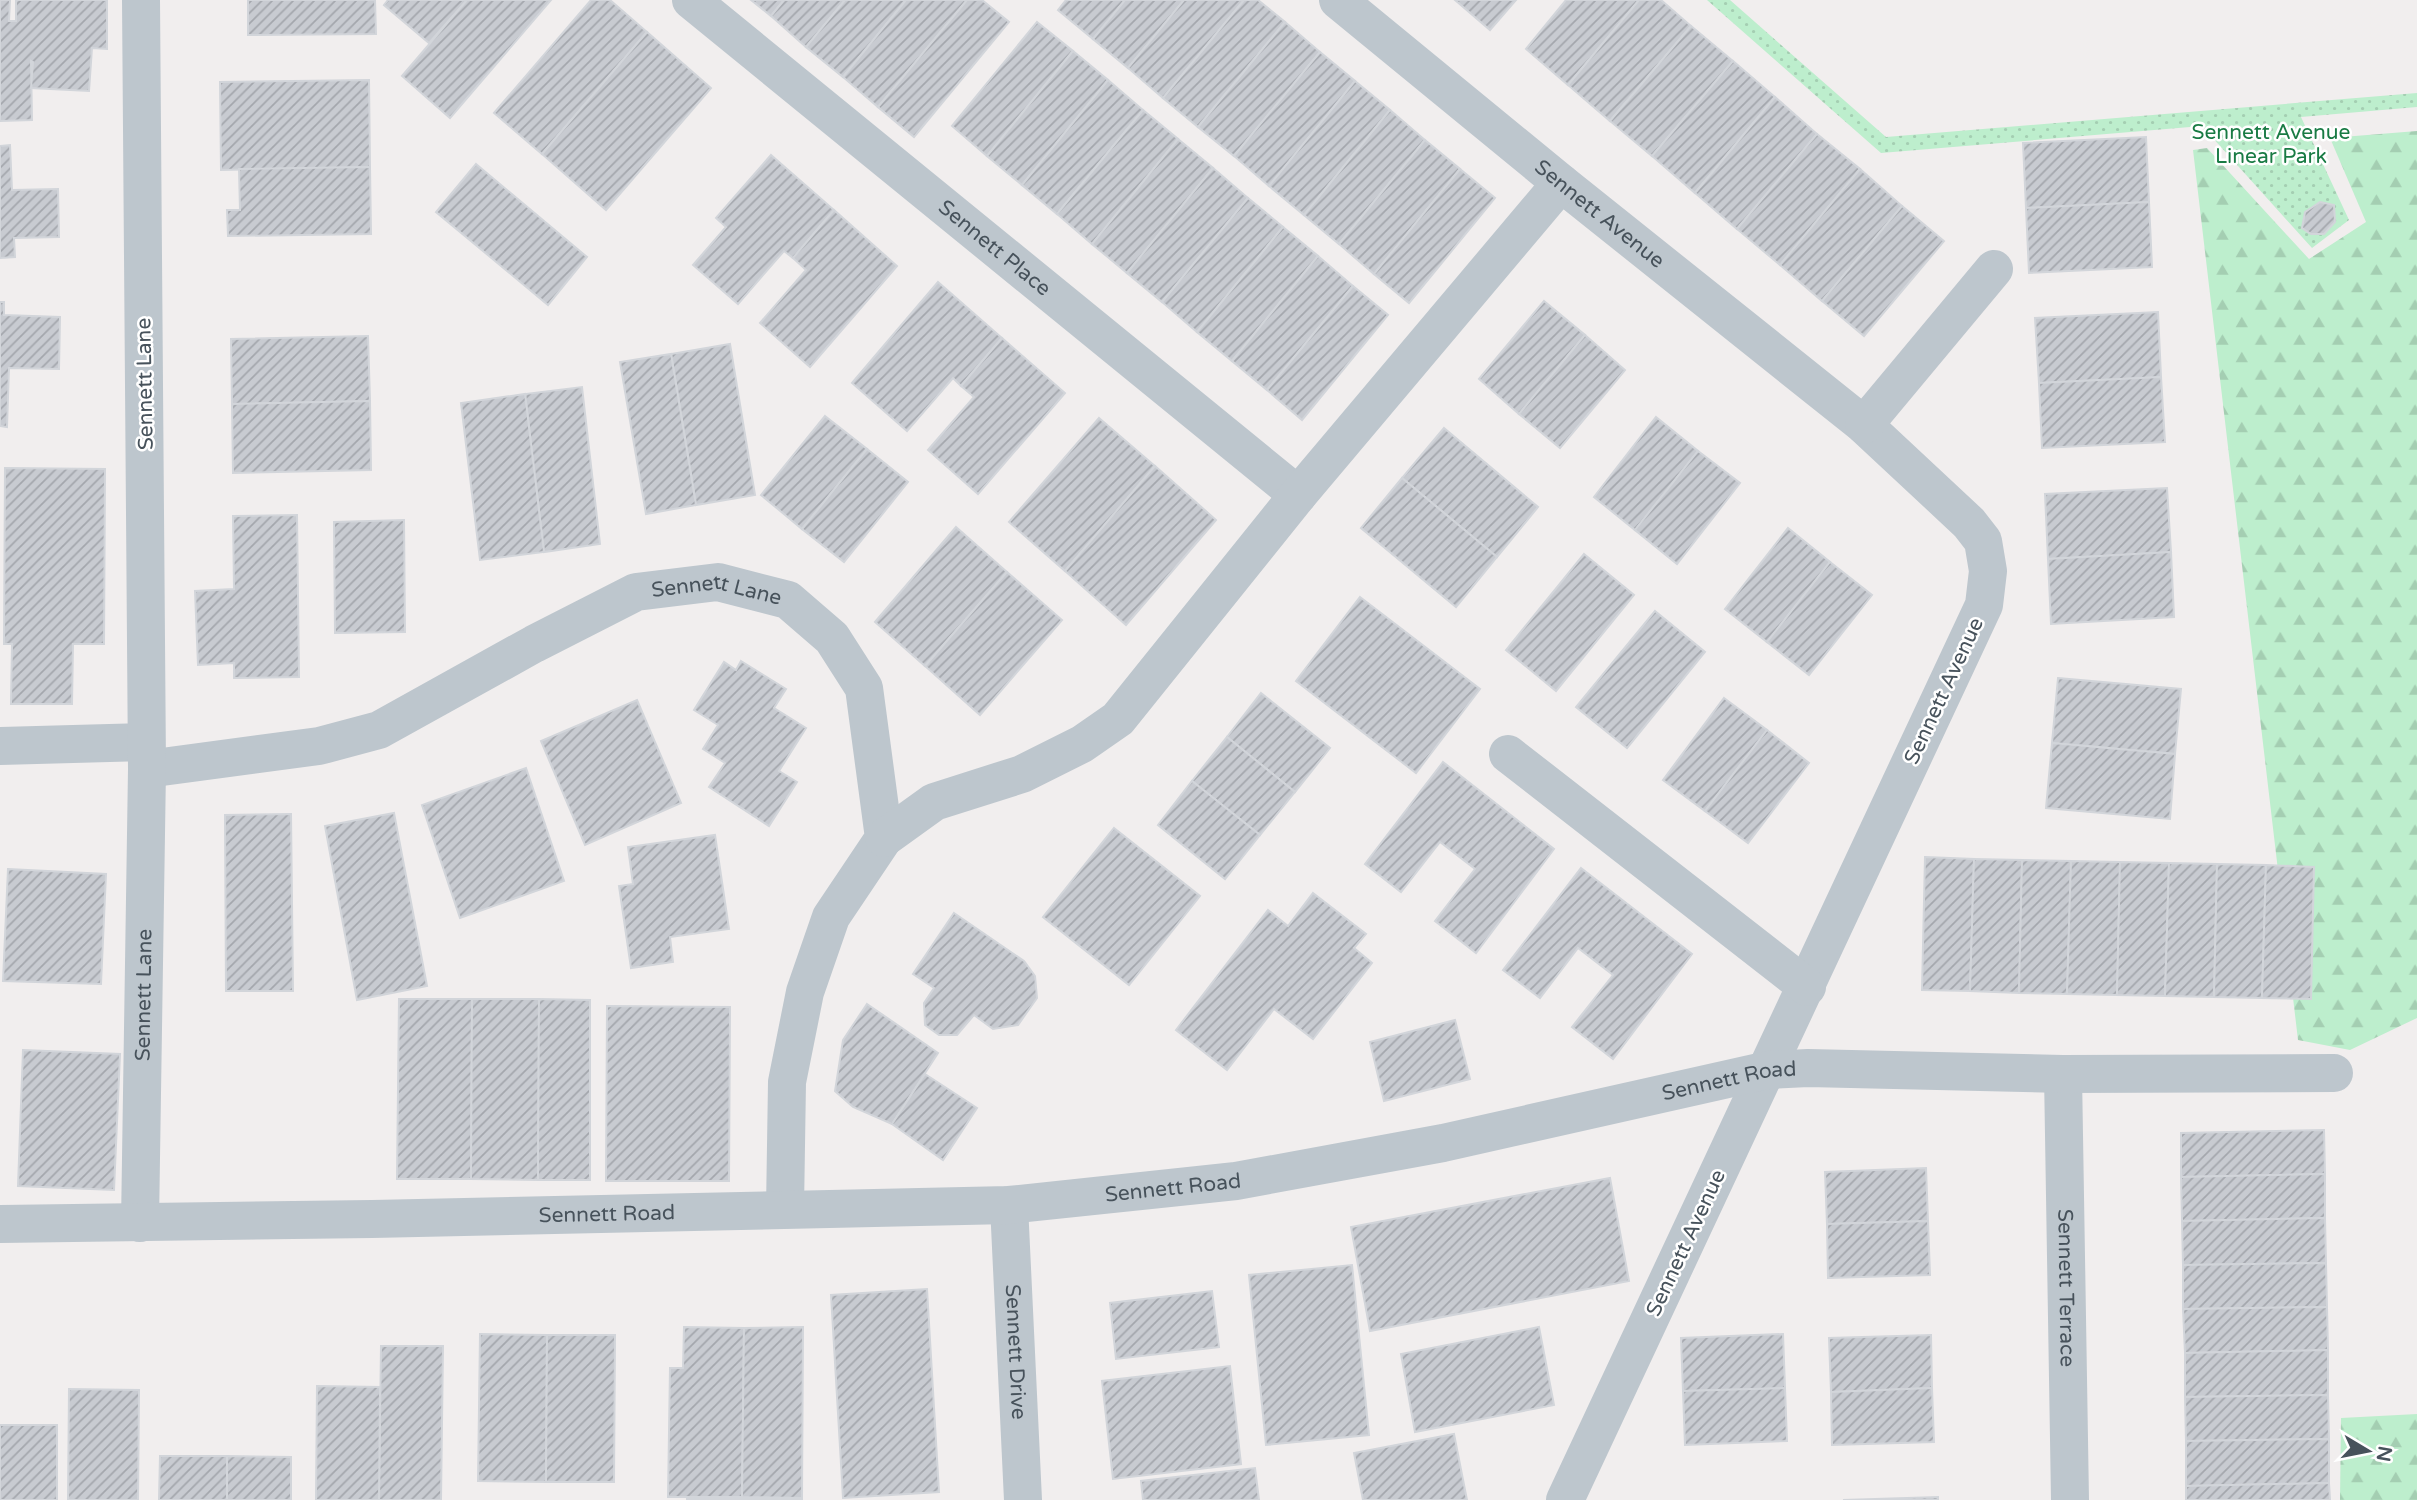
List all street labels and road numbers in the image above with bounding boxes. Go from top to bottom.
street label: Sennett Avenue [1530,154,1670,273]
street label: Sennett Place [933,194,1056,301]
street label: Sennett Lane [131,318,159,450]
street label: Sennett Lane [650,569,784,610]
street label: Sennett Avenue [1899,614,1989,768]
street label: Sennett Lane [130,929,157,1061]
street label: Sennett Road [1660,1056,1797,1106]
street label: Sennett Avenue [1641,1166,1731,1320]
street label: Sennett Road [1104,1168,1242,1207]
street label: Sennett Road [538,1200,675,1228]
street label: Sennett Terrace [2053,1209,2080,1367]
street label: Sennett Drive [1000,1284,1032,1420]

